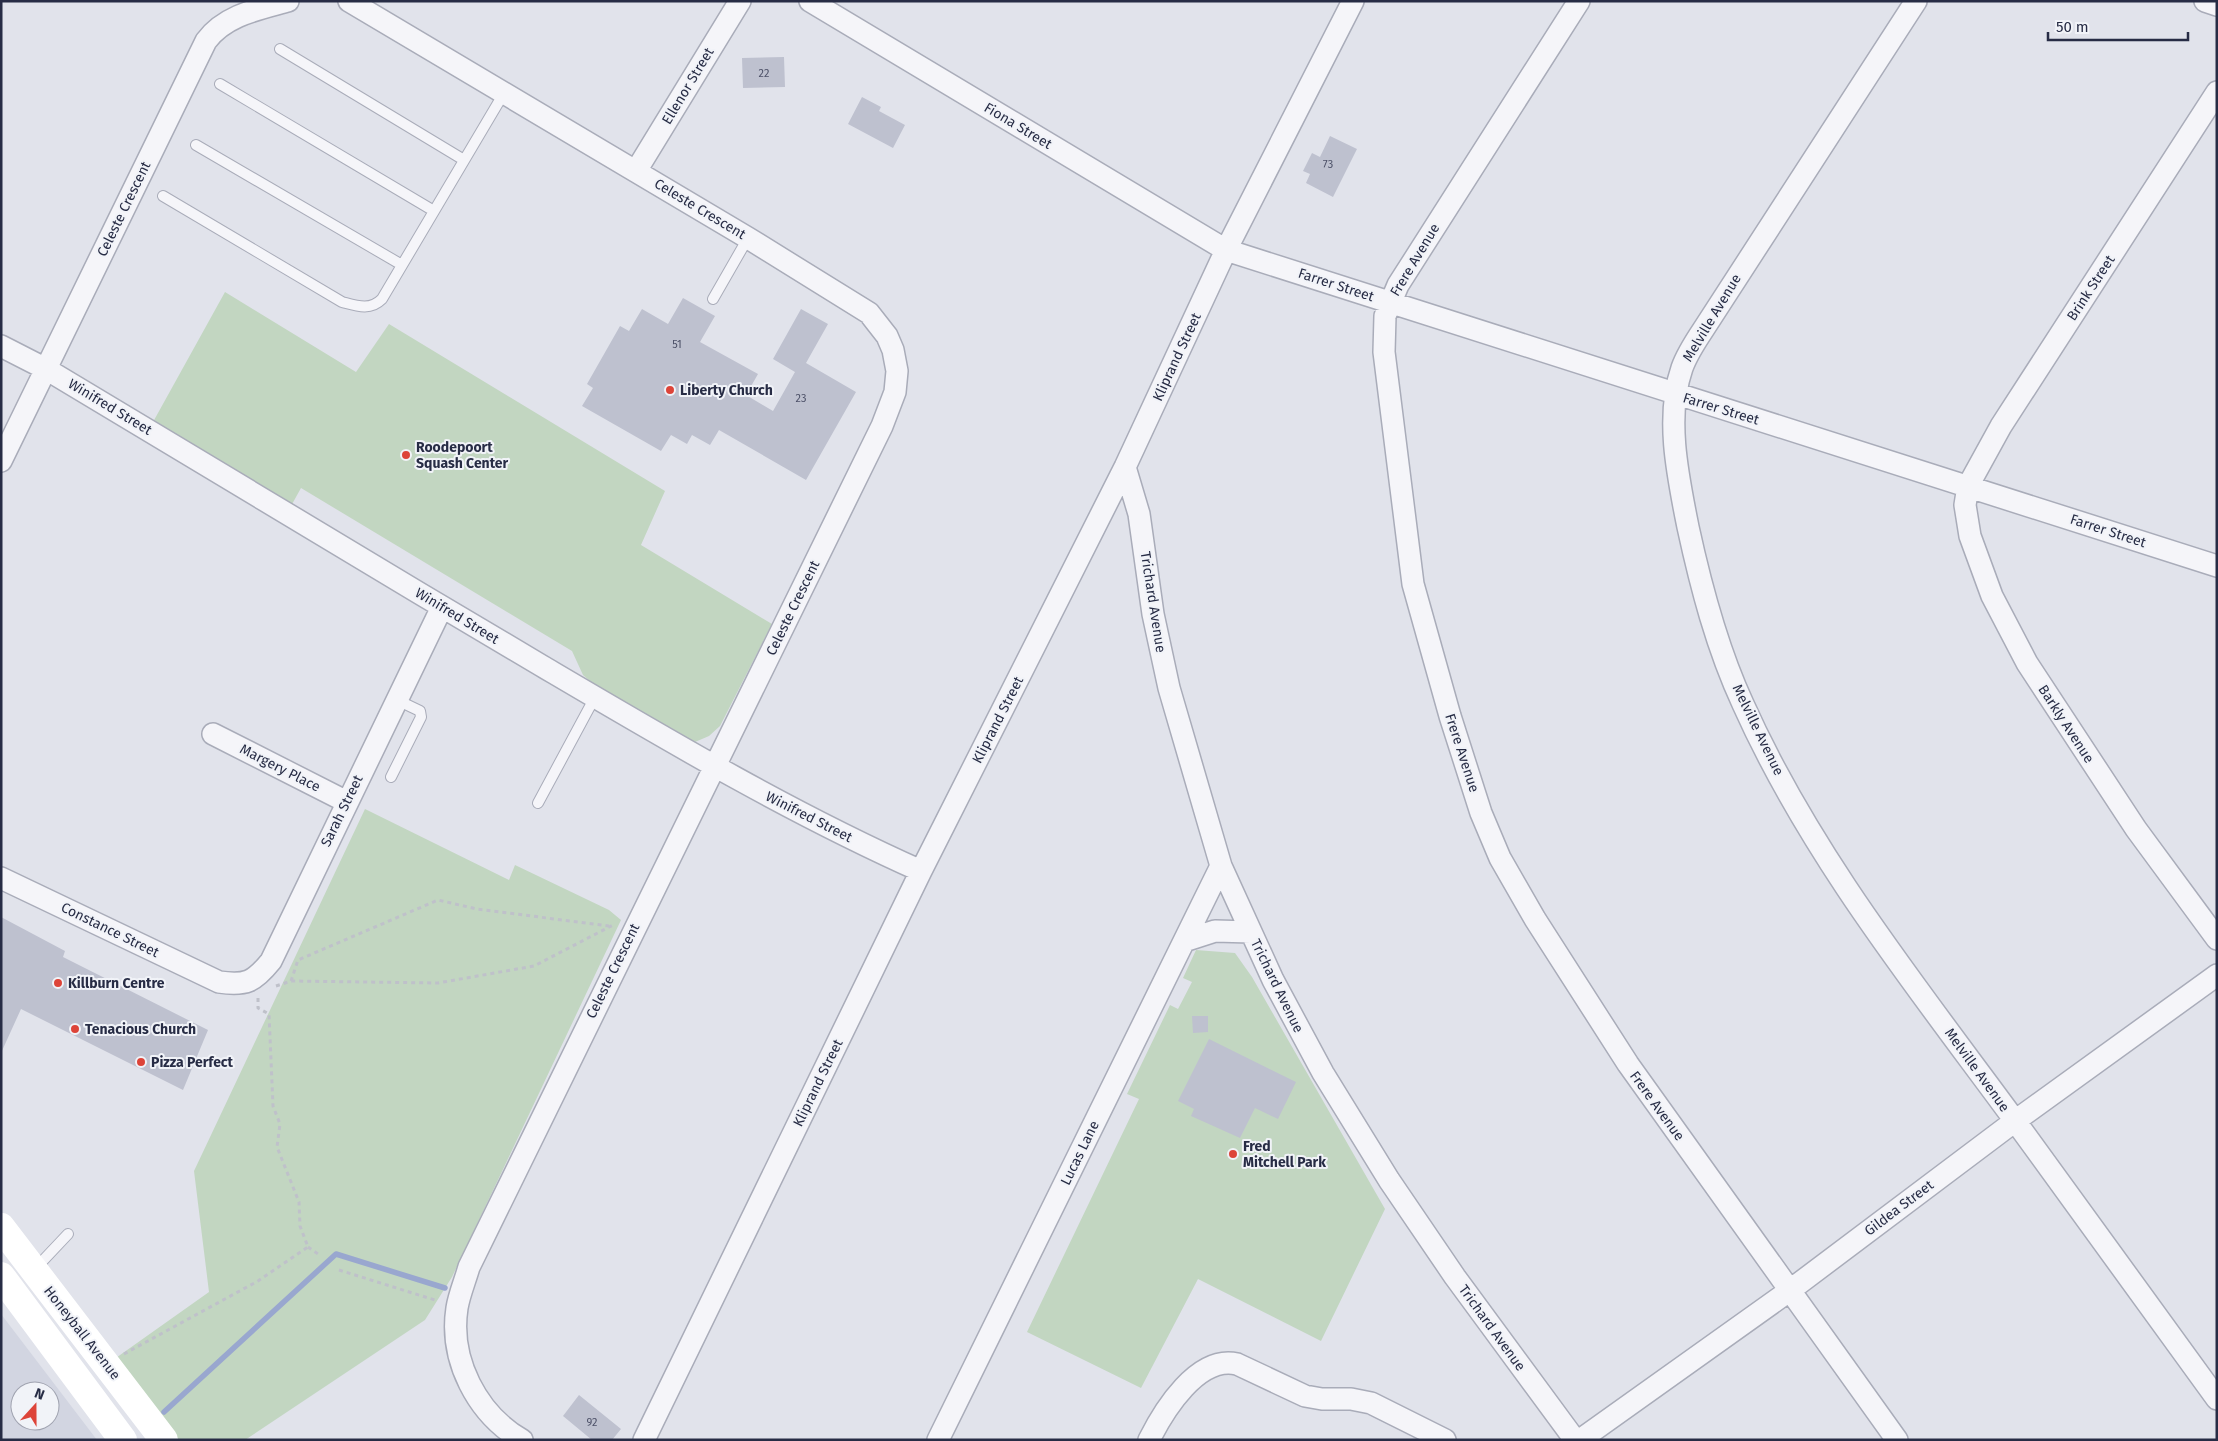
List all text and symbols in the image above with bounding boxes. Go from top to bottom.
scale bar [2048,10,2188,42]
text: 50 m [2056,18,2089,36]
street label: Ellenor Street [658,44,718,128]
house number: 22 [759,67,769,80]
street label: Fiona Street [981,99,1056,153]
street label: Celeste Crescent [94,158,155,259]
house number: 73 [1323,158,1333,171]
street label: Celeste Crescent [651,175,750,243]
street label: Frere Avenue [1387,221,1443,299]
street label: Brink Street [2063,251,2119,324]
street label: Farrer Street [1296,265,1377,306]
street label: Melville Avenue [1679,271,1745,365]
street label: Kliprand Street [1149,309,1205,404]
house number: 51 [672,338,682,351]
street label: Winifred Street [65,375,156,439]
place label: Liberty Church [680,382,773,399]
marker: Liberty Church [664,384,676,396]
street label: Farrer Street [1681,389,1762,429]
house number: 23 [796,392,806,405]
place label: Roodepoort Squash Center [416,439,509,472]
marker: Roodepoort Squash Center [400,449,412,461]
street label: Farrer Street [2068,511,2149,552]
street label: Trichard Avenue [1137,550,1169,654]
street label: Celeste Crescent [763,557,824,658]
street label: Winifred Street [412,584,503,648]
street label: Kliprand Street [969,673,1028,766]
street label: Melville Avenue [1729,682,1787,778]
street label: Barkly Avenue [2034,682,2098,766]
street label: Frere Avenue [1441,711,1483,795]
street label: Margery Place [237,740,323,796]
street label: Sarah Street [317,772,367,850]
street label: Winifred Street [763,788,856,847]
street label: Constance Street [58,899,163,962]
street label: Celeste Crescent [583,920,644,1021]
street label: Trichard Avenue [1247,936,1307,1036]
place label: Killburn Centre [68,975,165,992]
marker: Killburn Centre [52,977,64,989]
place label: Tenacious Church [85,1021,196,1038]
marker: Tenacious Church [69,1023,81,1035]
street label: Melville Avenue [1941,1025,2013,1115]
street label: Kliprand Street [789,1036,847,1130]
place label: Pizza Perfect [151,1054,234,1071]
marker: Pizza Perfect [135,1056,147,1068]
street label: Frere Avenue [1626,1068,1688,1144]
street label: Lucas Lane [1057,1118,1103,1188]
place label: Fred Mitchell Park [1243,1138,1326,1171]
marker: Fred Mitchell Park [1227,1148,1239,1160]
street label: Gildea Street [1861,1176,1938,1239]
street label: Trichard Avenue [1455,1282,1529,1374]
street label: Honeyball Avenue [40,1283,124,1383]
north arrow [10,1381,60,1431]
text: N [32,1385,47,1404]
house number: 92 [587,1416,597,1429]

